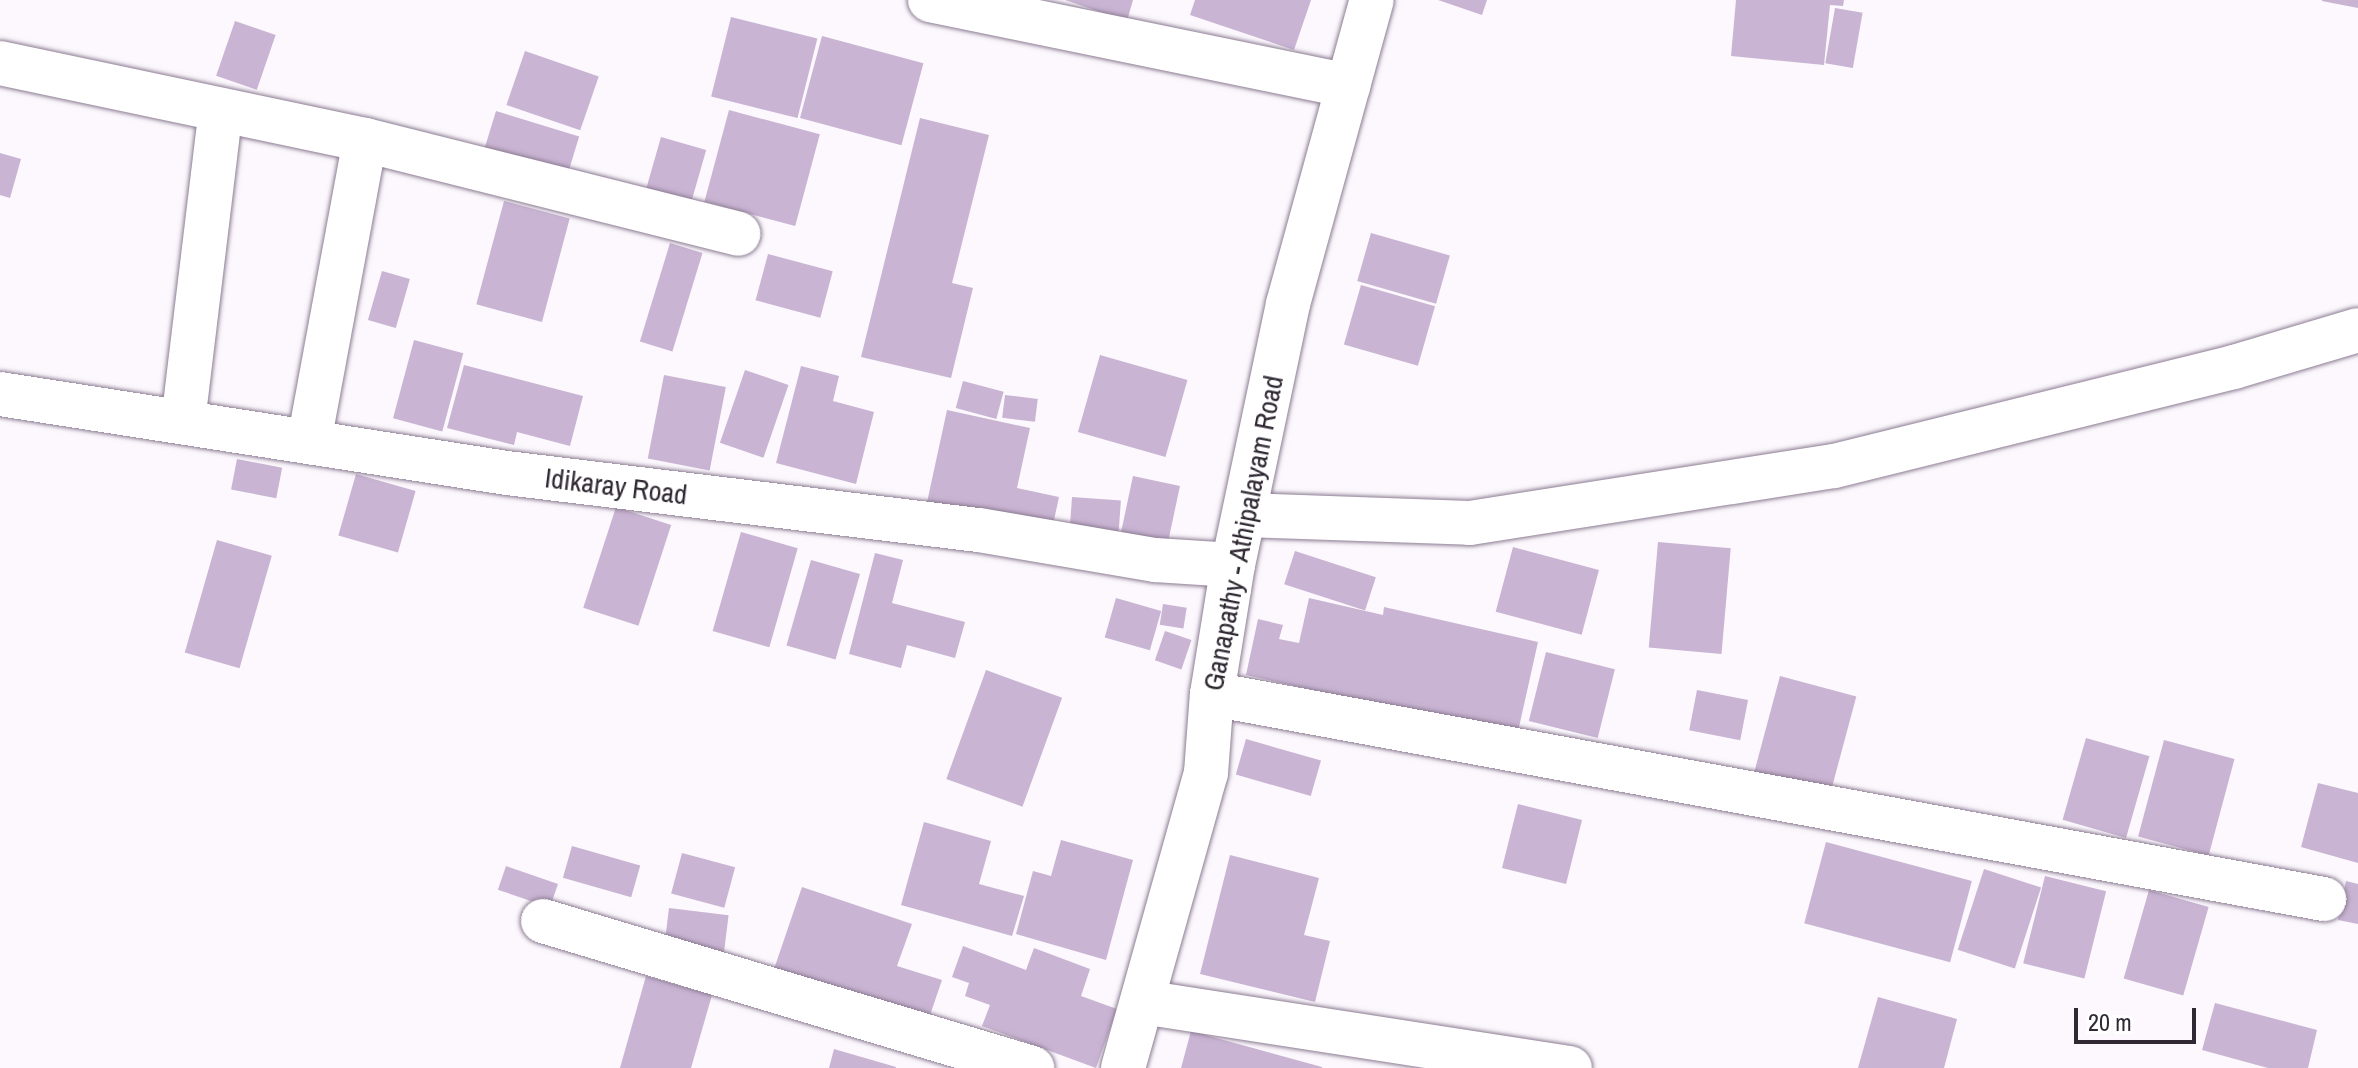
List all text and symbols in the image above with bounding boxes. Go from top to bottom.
street label: Ganapathy - Athipalayam Road [1196,372,1290,694]
street label: Idikaray Road [543,461,689,511]
scale bar [2078,992,2200,1042]
text: 20 m [2088,1006,2132,1038]

